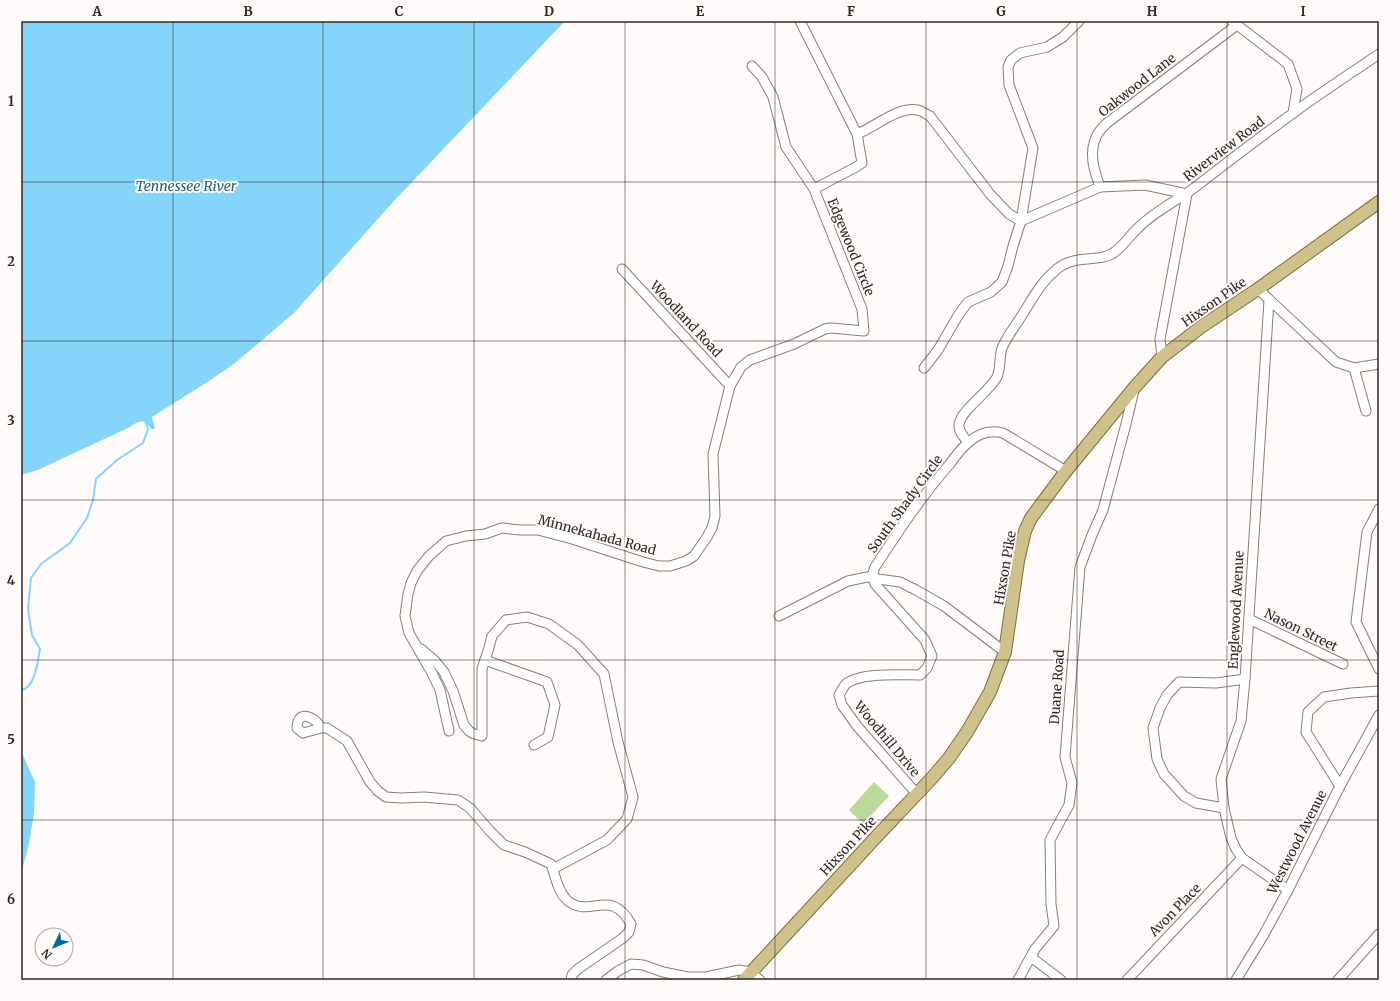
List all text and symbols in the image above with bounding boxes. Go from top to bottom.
text: A [91,3,102,20]
text: B [243,3,253,20]
text: C [395,3,404,20]
text: D [544,3,554,20]
text: E [696,3,705,20]
text: F [847,3,855,20]
text: G [996,3,1006,20]
text: H [1147,3,1158,20]
text: I [1300,3,1306,20]
street label: Oakwood Lane [1095,49,1179,120]
text: 1 [8,93,14,110]
street label: Riverview Road [1180,113,1268,185]
water label: Tennessee River [136,177,237,195]
street label: Edgewood Circle [824,196,878,299]
text: 2 [7,253,15,270]
street label: Hixson Pike [1178,273,1250,331]
street label: Woodland Road [646,277,726,361]
text: 3 [7,412,15,429]
street label: South Shady Circle [864,451,946,556]
street label: Minnekahada Road [536,511,658,559]
street label: Hixson Pike [990,529,1020,607]
street label: Englewood Avenue [1224,550,1248,670]
text: 4 [7,572,16,589]
street label: Nason Street [1261,605,1341,655]
street label: Duane Road [1046,649,1068,725]
street label: Woodhill Drive [850,697,924,781]
text: 5 [7,731,15,748]
street label: Westwood Avenue [1263,787,1331,898]
street label: Hixson Pike [816,813,880,879]
street label: Avon Place [1145,880,1205,941]
text: 6 [7,891,15,908]
north arrow [34,927,74,967]
text: N [39,946,55,962]

